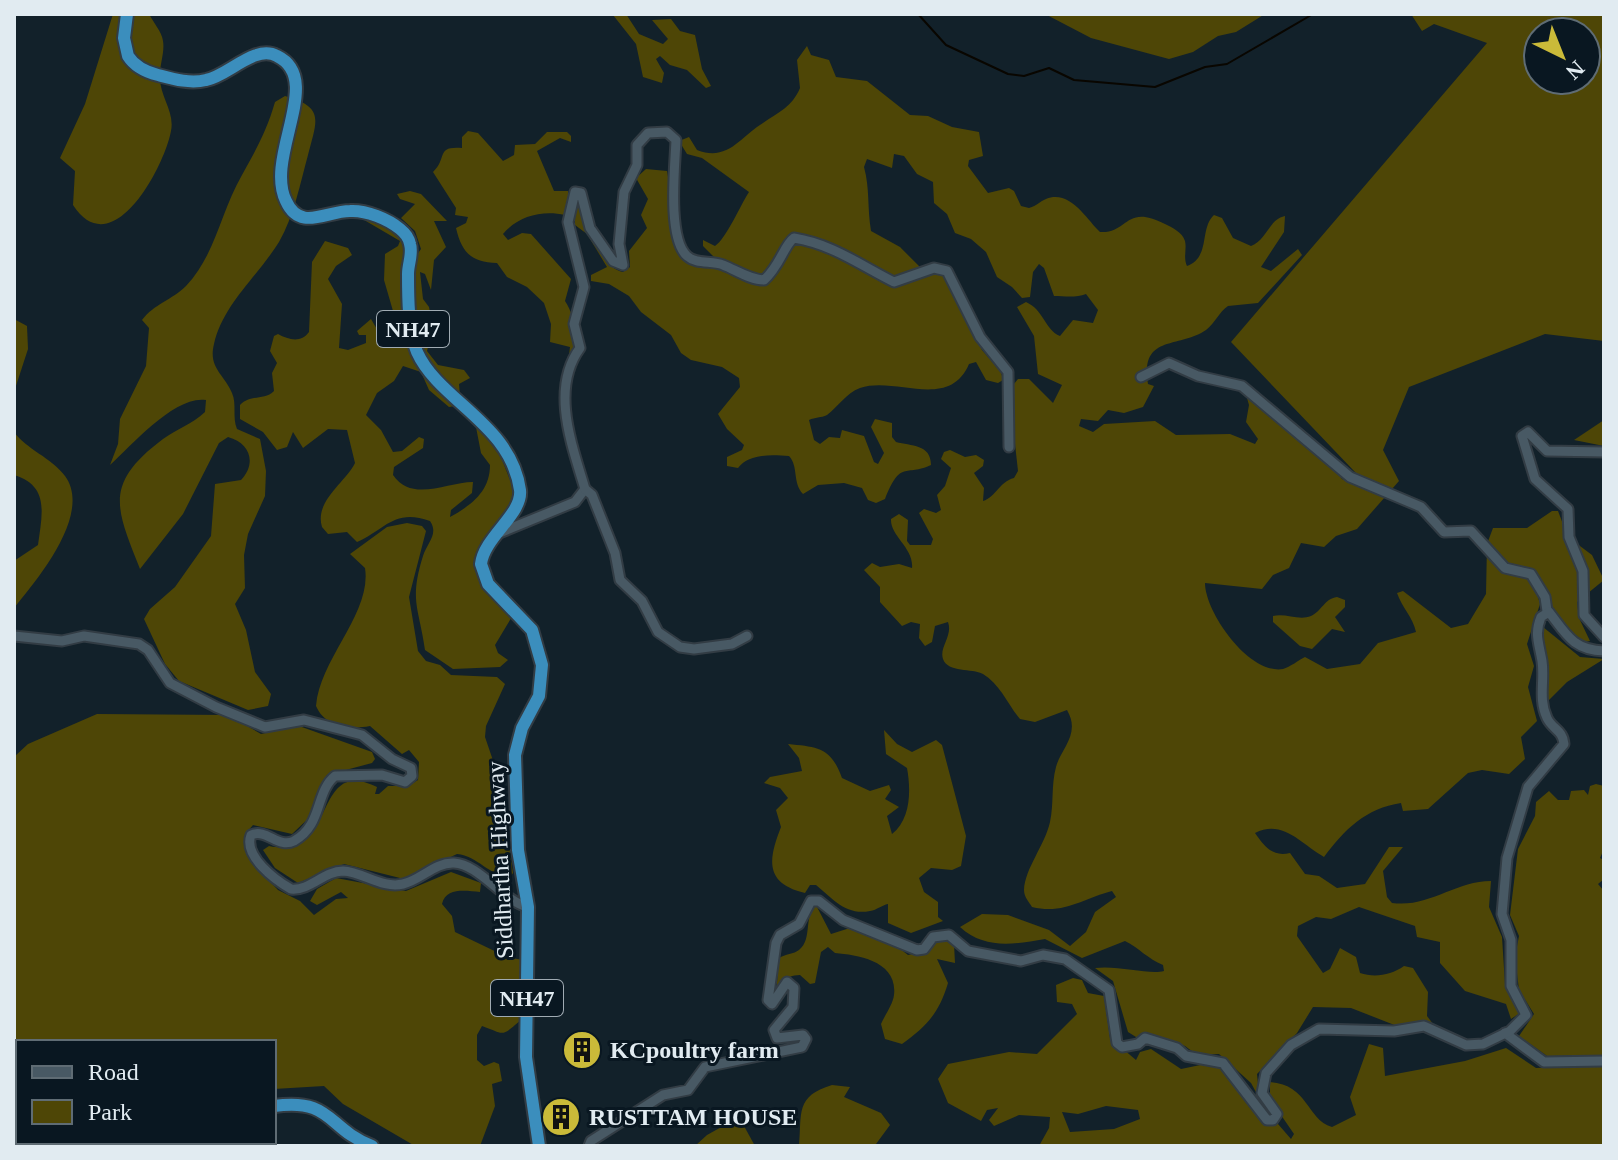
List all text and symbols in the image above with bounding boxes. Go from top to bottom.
north arrow [1522,16,1602,96]
text: N [1561,56,1590,85]
road number: NH47 [377,311,449,347]
street label: Siddhartha Highway [482,760,518,960]
road number: NH47 [491,980,563,1016]
building icon: KCpoultry farm [561,1029,603,1071]
place label: KCpoultry farm [610,1037,779,1063]
legend [16,1040,276,1144]
text: Road [88,1059,139,1085]
building icon: RUSTTAM HOUSE [540,1096,582,1138]
text: Park [88,1099,132,1125]
place label: RUSTTAM HOUSE [589,1104,797,1130]

